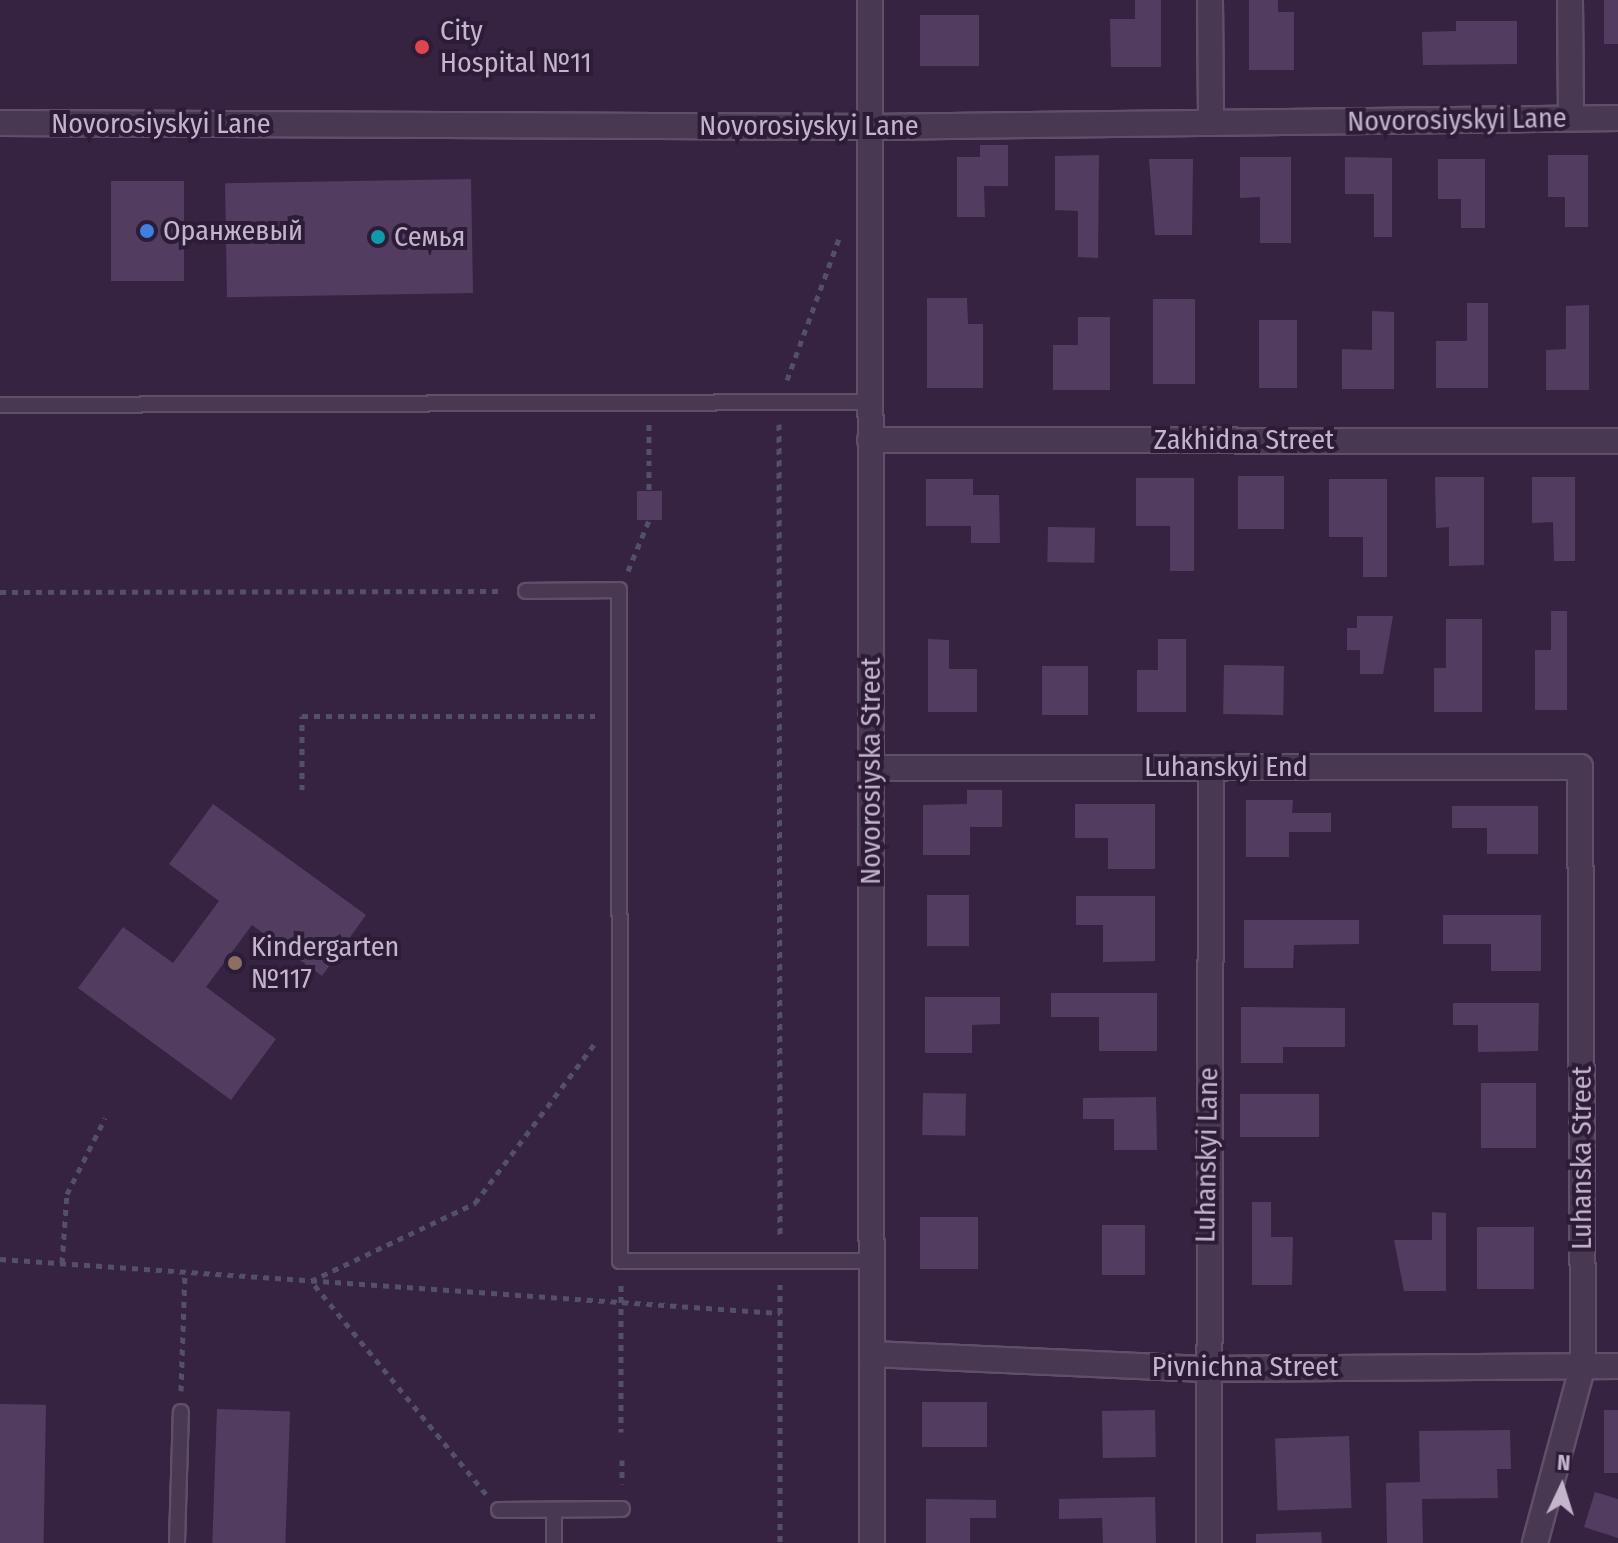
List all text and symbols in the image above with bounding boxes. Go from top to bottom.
place label: City Hospital №11 [440,14,592,80]
marker: City Hospital №11 [411,36,433,58]
street label: Novorosiyskyi Lane [1347,101,1567,139]
street label: Novorosiyskyi Lane [51,107,271,141]
street label: Novorosiyskyi Lane [699,109,919,143]
place label: Оранжевый [163,214,303,248]
place label: Семья [394,220,465,254]
marker: Оранжевый [138,222,156,240]
marker: Семья [369,228,387,246]
street label: Zakhidna Street [1154,423,1334,457]
street label: Novorosiyska Street [854,657,888,885]
street label: Luhanskyi End [1144,750,1308,784]
place label: Kindergarten №117 [251,930,399,996]
marker: Kindergarten №117 [226,954,244,972]
street label: Luhanska Street [1565,1066,1599,1250]
street label: Luhanskyi Lane [1189,1067,1225,1243]
street label: Pivnichna Street [1152,1350,1338,1384]
north arrow [1522,1447,1602,1527]
text: N [1556,1449,1571,1476]

